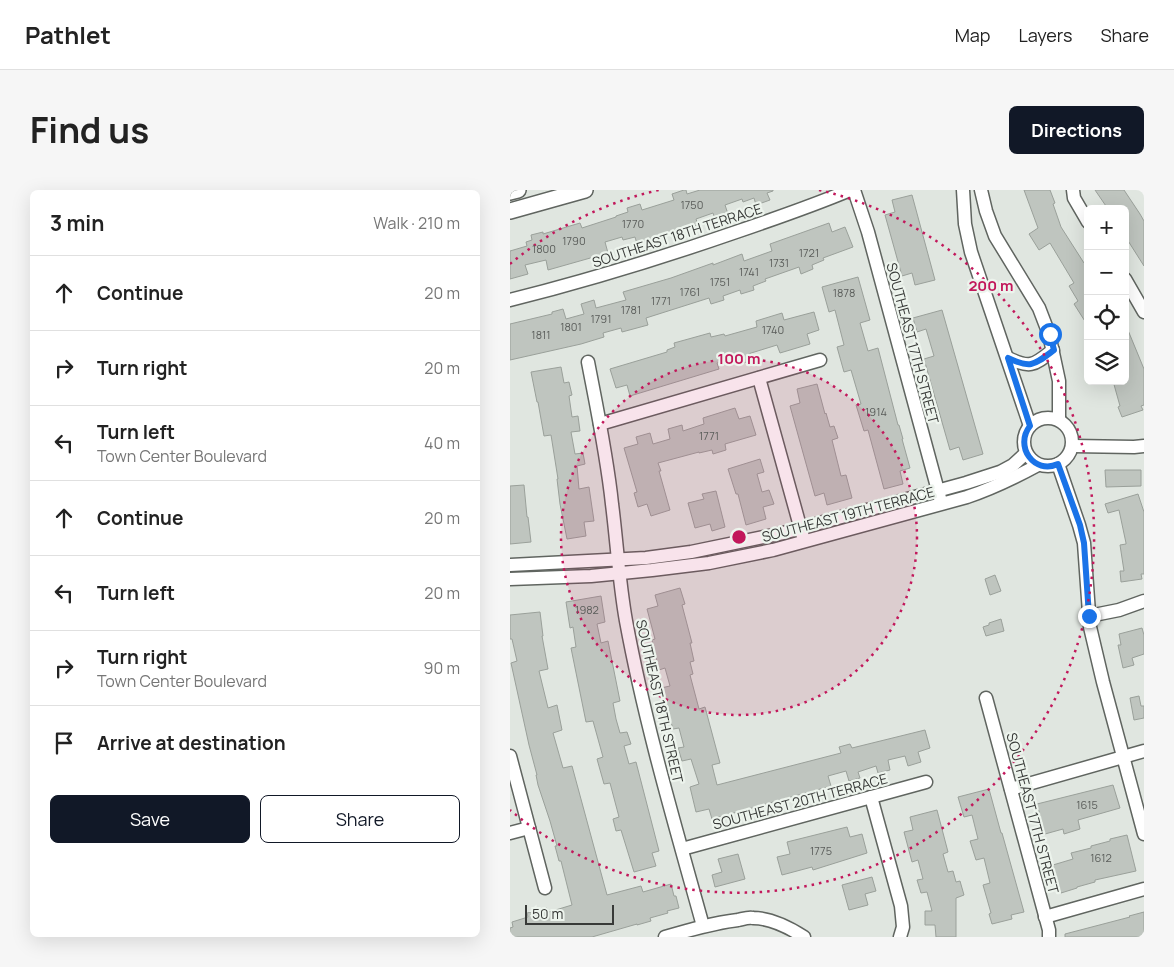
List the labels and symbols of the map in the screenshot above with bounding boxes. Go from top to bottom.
house number: 1750 [681,197,703,212]
street label: SOUTHEAST 18TH TERRACE [590,199,764,271]
house number: 1770 [622,216,644,231]
house number: 1790 [562,233,586,248]
house number: 1800 [532,241,556,256]
house number: 1721 [799,245,819,260]
house number: 1731 [769,255,789,270]
street label: SOUTHEAST 17TH STREET [882,260,944,426]
house number: 1741 [739,264,759,279]
house number: 1751 [710,274,730,289]
text: 200 m [968,275,1014,296]
house number: 1761 [680,284,700,299]
house number: 1878 [833,285,855,300]
house number: 1771 [651,293,671,308]
house number: 1781 [621,302,641,317]
house number: 1791 [591,311,611,326]
house number: 1801 [560,319,582,334]
house number: 1740 [762,322,784,337]
route start [1039,323,1062,346]
house number: 1811 [531,327,551,342]
text: 100 m [718,348,760,369]
house number: 1914 [865,404,887,419]
house number: 1771 [699,428,719,443]
street label: SOUTHEAST 19TH TERRACE [760,482,936,546]
centre of rings [730,528,748,546]
house number: 1982 [575,602,599,617]
route end [1078,605,1101,628]
street label: SOUTHEAST 18TH STREET [632,618,688,785]
street label: SOUTHEAST 17TH STREET [1002,730,1064,896]
street label: SOUTHEAST 20TH TERRACE [710,768,890,834]
house number: 1615 [1076,797,1098,812]
house number: 1775 [810,843,832,858]
house number: 1612 [1090,850,1112,865]
scale bar [525,902,614,925]

